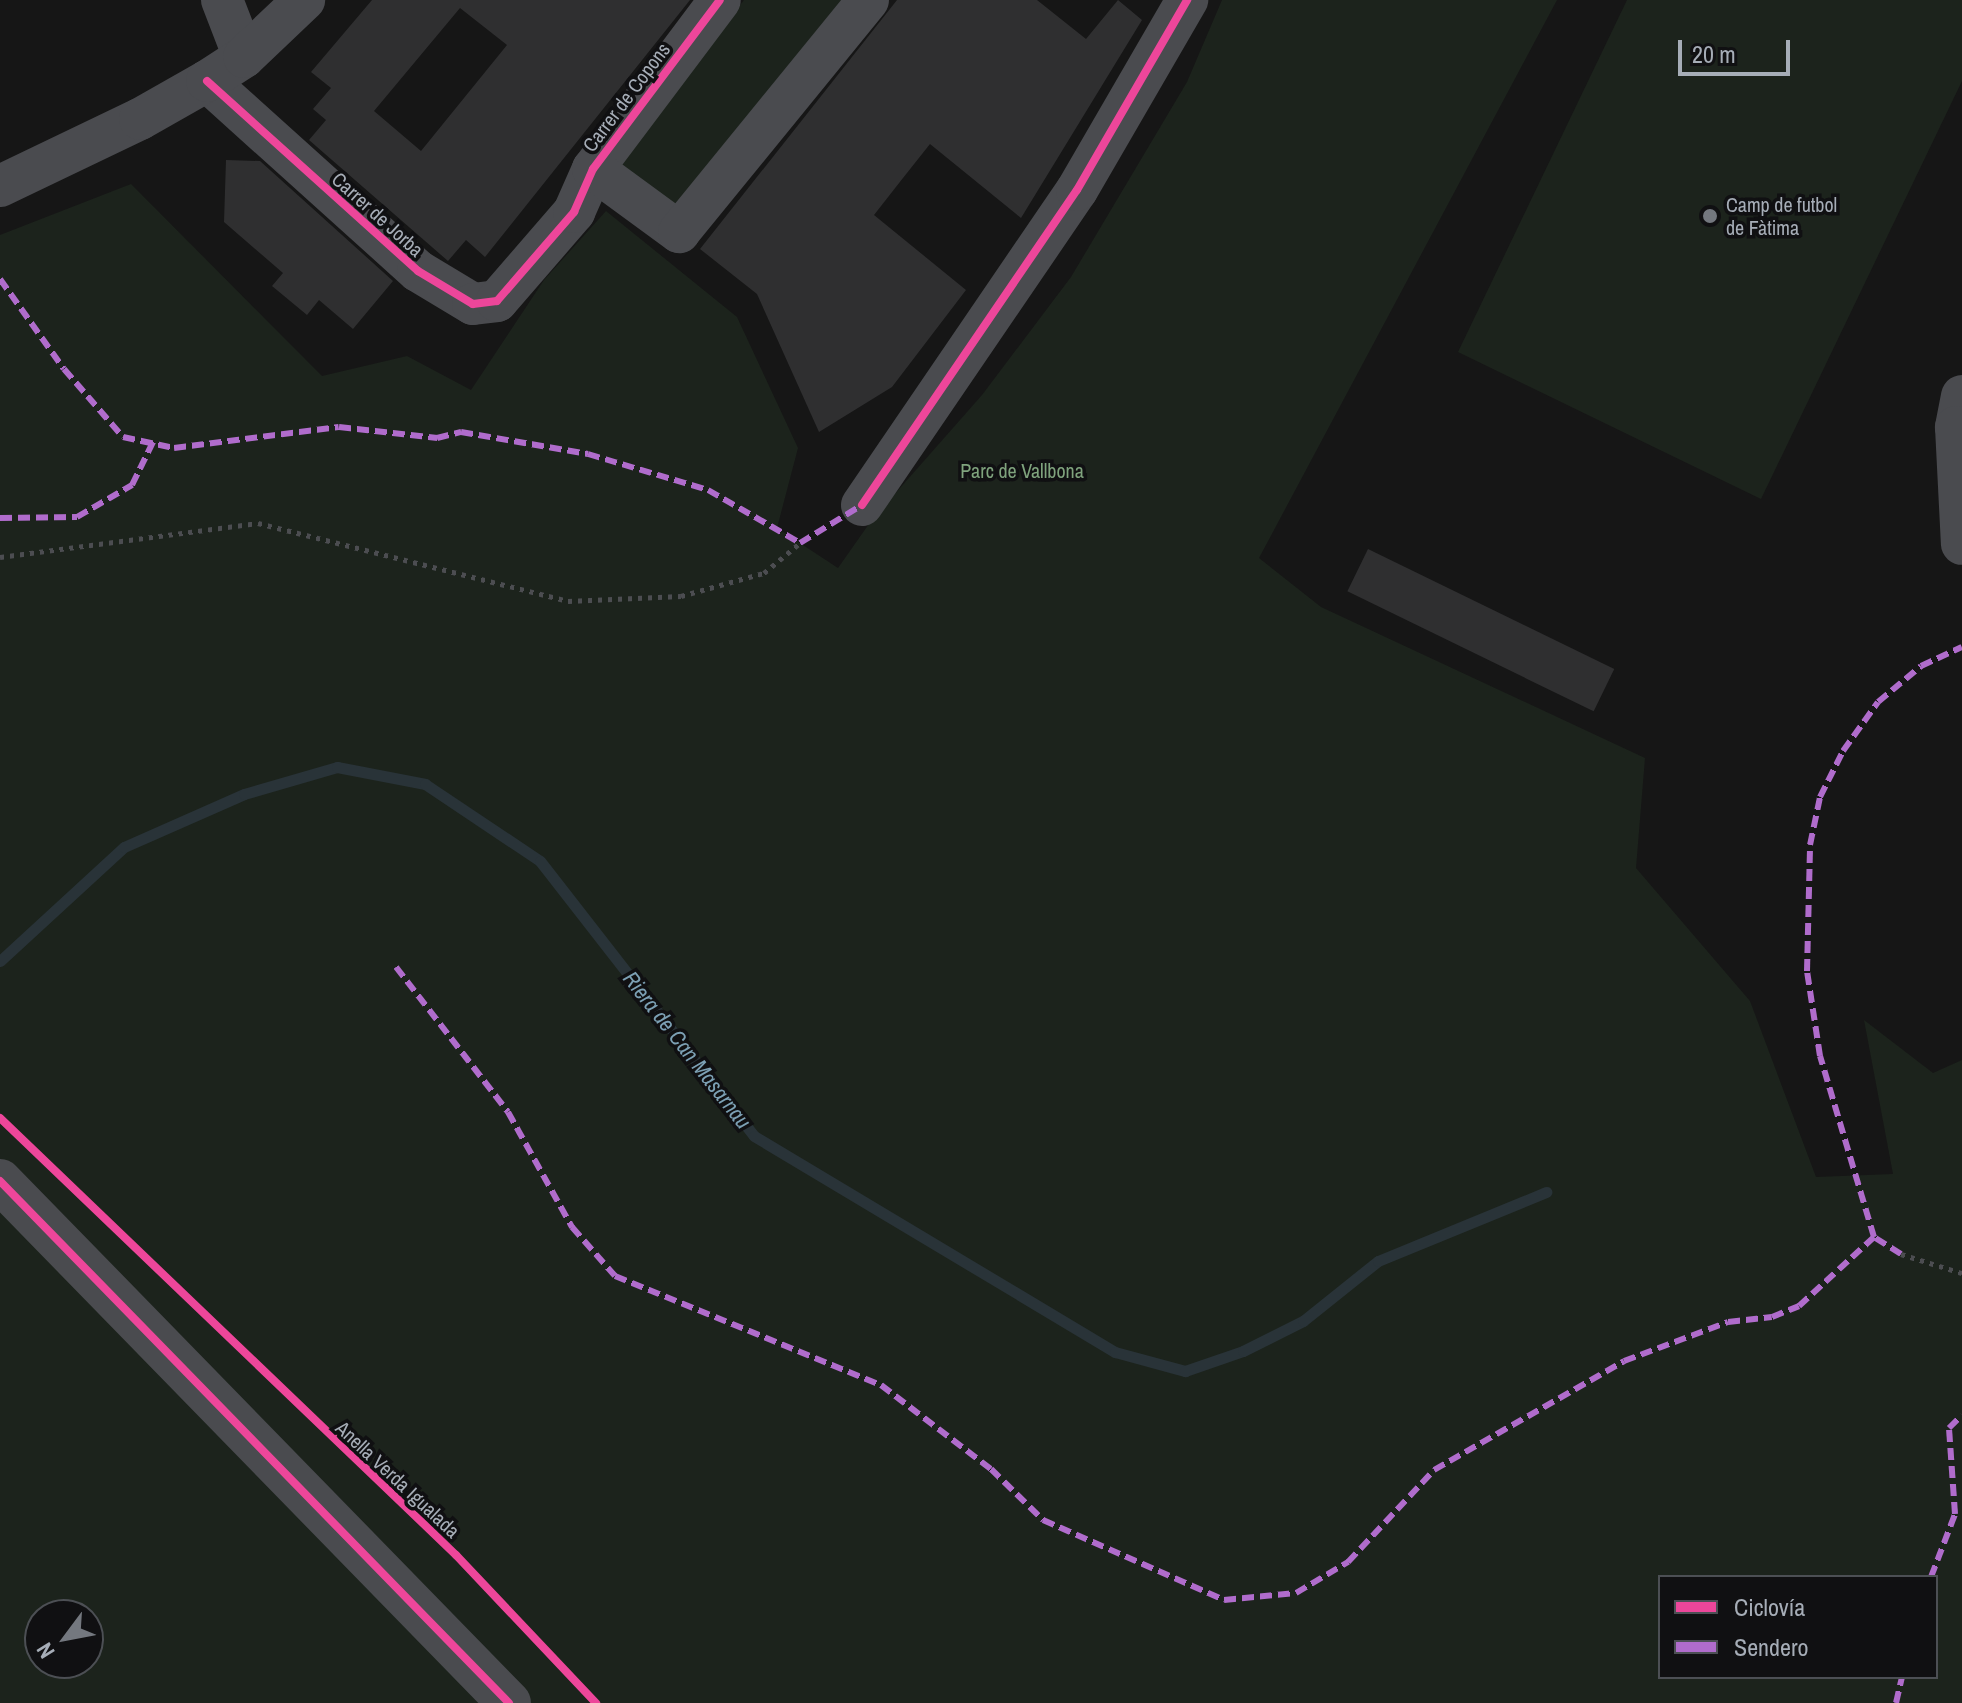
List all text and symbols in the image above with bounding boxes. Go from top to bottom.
scale bar [1682,24,1794,74]
street label: Carrer de Copons [577,38,675,156]
text: 20 m [1692,38,1736,70]
street label: Carrer de Jorba [327,167,429,261]
place label: Camp de futbol de Fàtima [1726,192,1837,239]
marker: Camp de futbol de Fàtima [1701,207,1719,225]
park label: Parc de Vallbona [960,458,1084,482]
water label: Riera de Can Masarnau [617,966,757,1134]
street label: Anella Verda Igualada [331,1416,465,1542]
legend [1658,1575,1938,1679]
text: Ciclovía [1734,1591,1805,1623]
north arrow [24,1599,104,1679]
text: Sendero [1734,1631,1808,1663]
text: N [29,1637,62,1664]

